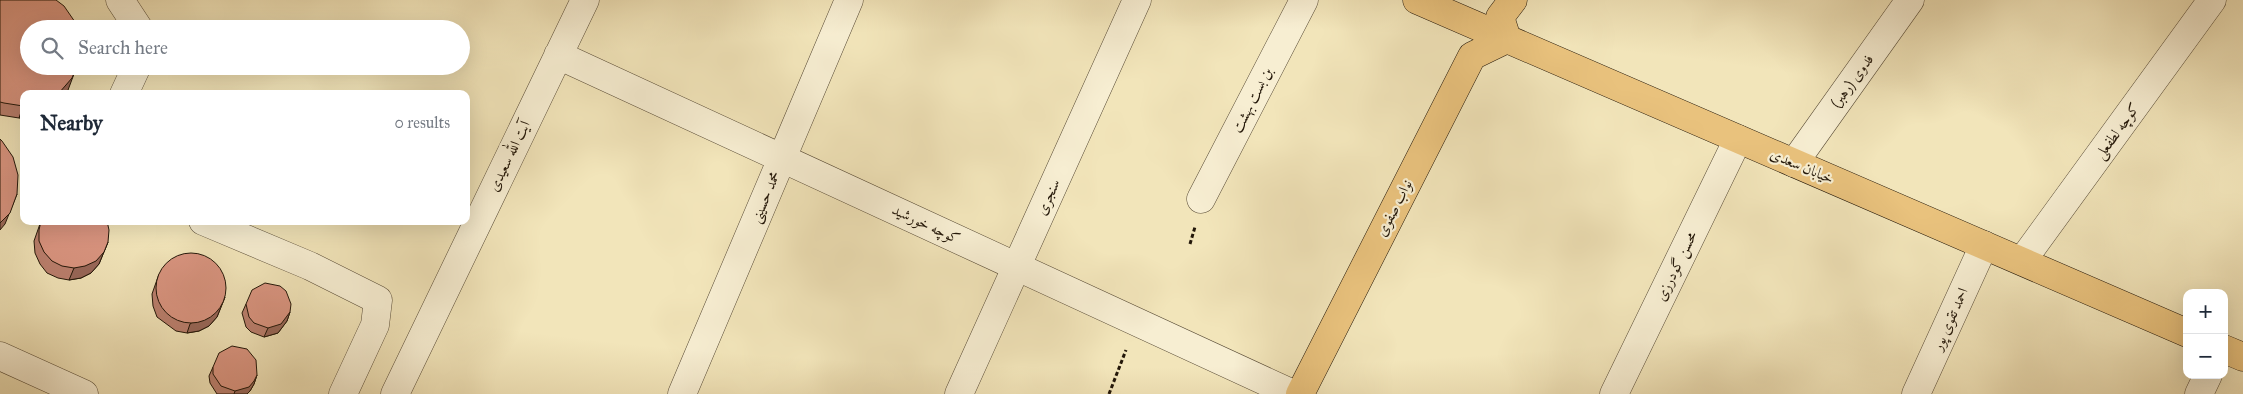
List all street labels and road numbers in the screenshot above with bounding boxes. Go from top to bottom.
street label: فدوی (رهبر) [1827,51,1878,112]
street label: بن بست بهشت [1228,64,1277,136]
street label: کوچه لطفعلی [2091,99,2145,164]
street label: آیت الله سعیدی [482,115,535,195]
street label: خیابان سعدی [1767,145,1837,187]
street label: محمد حسینی [746,168,786,226]
street label: سنجری [1032,176,1065,218]
street label: نواب صفوی [1372,177,1416,239]
street label: کوچه خورشید [888,200,963,249]
street label: محسن گودرزی [1651,228,1701,304]
street label: احمد تقوی پور [1927,285,1974,356]

